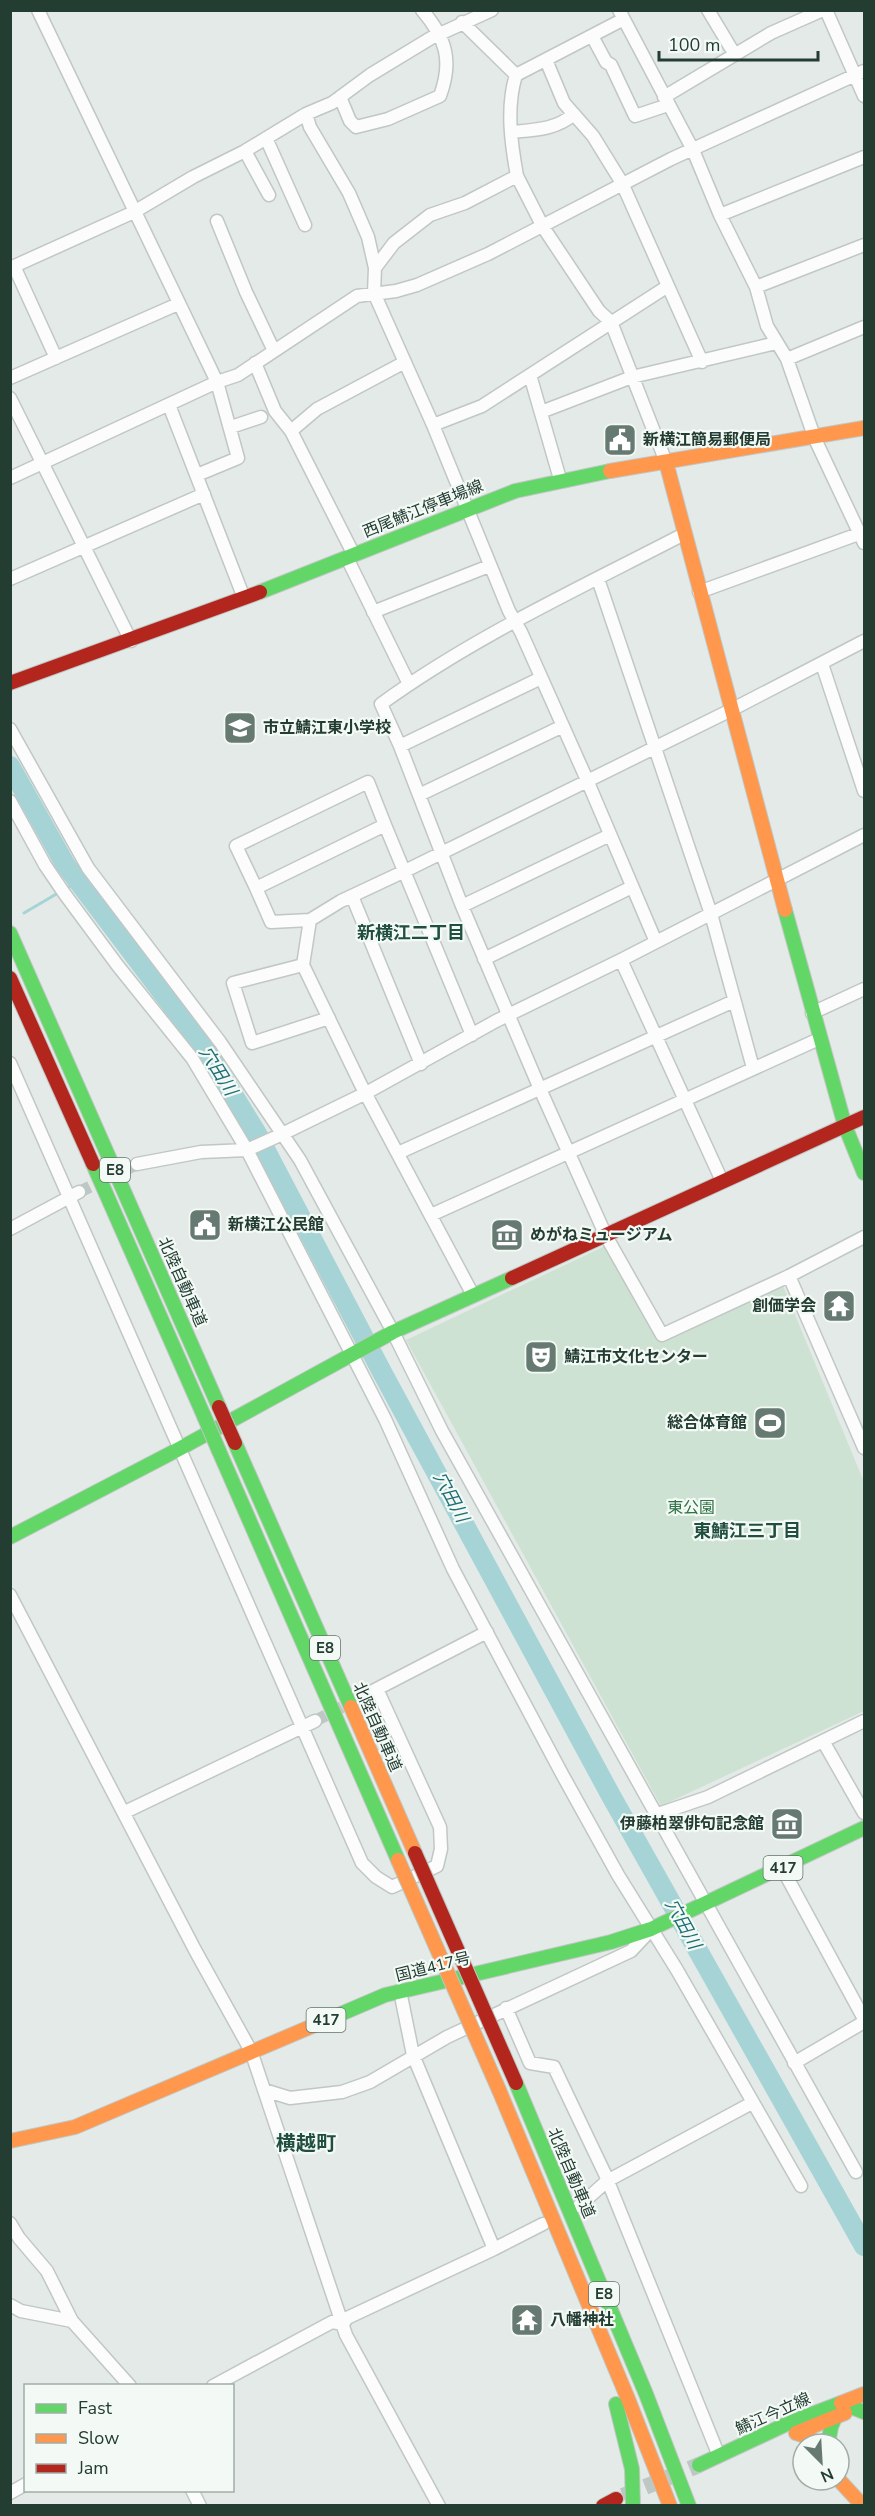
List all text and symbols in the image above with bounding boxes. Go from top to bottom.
scale bar [659,24,818,62]
text: 100 m [668,33,720,57]
public building icon: 新横江簡易郵便局 [602,422,638,458]
place label: 新横江簡易郵便局 [643,429,771,451]
street label: 西尾鯖江停車場線 [360,475,486,543]
school or university icon: 市立鯖江東小学校 [222,710,258,746]
place label: 市立鯖江東小学校 [263,717,391,739]
district label: 新横江二丁目 [357,921,465,945]
water label: 穴田川 [194,1042,244,1102]
road number: E8 [100,1158,130,1182]
public building icon: 新横江公民館 [187,1207,223,1243]
place label: 新横江公民館 [228,1214,324,1236]
museum icon: めがねミュージアム [489,1217,525,1253]
place label: めがねミュージアム [530,1224,673,1246]
street label: 北陸自動車道 [152,1234,212,1330]
temple icon: 創価学会 [821,1288,857,1324]
place label: 創価学会 [752,1295,816,1317]
theatre icon: 鯖江市文化センター [523,1339,559,1375]
place label: 鯖江市文化センター [564,1346,708,1368]
sports icon: 総合体育館 [752,1405,788,1441]
place label: 総合体育館 [667,1412,747,1434]
water label: 穴田川 [428,1468,475,1528]
park label: 東公園 [667,1497,715,1519]
district label: 東鯖江三丁目 [693,1519,801,1543]
road number: E8 [310,1636,340,1660]
street label: 北陸自動車道 [347,1679,407,1775]
museum icon: 伊藤柏翠俳句記念館 [769,1806,805,1842]
place label: 伊藤柏翠俳句記念館 [619,1813,764,1835]
road number: 417 [764,1856,802,1880]
water label: 穴田川 [659,1895,708,1955]
street label: 国道417号 [393,1947,473,1987]
road number: 417 [306,2008,346,2032]
street label: 北陸自動車道 [542,2125,600,2221]
district label: 横越町 [276,2130,336,2157]
road number: E8 [589,2282,619,2306]
temple icon: 八幡神社 [509,2302,545,2338]
place label: 八幡神社 [550,2309,614,2331]
legend [24,2384,234,2492]
street label: 鯖江今立線 [732,2388,814,2440]
text: Fast [78,2396,113,2420]
text: Slow [78,2426,119,2450]
north arrow [791,2432,851,2492]
text: Jam [77,2456,109,2480]
text: N [817,2462,837,2487]

